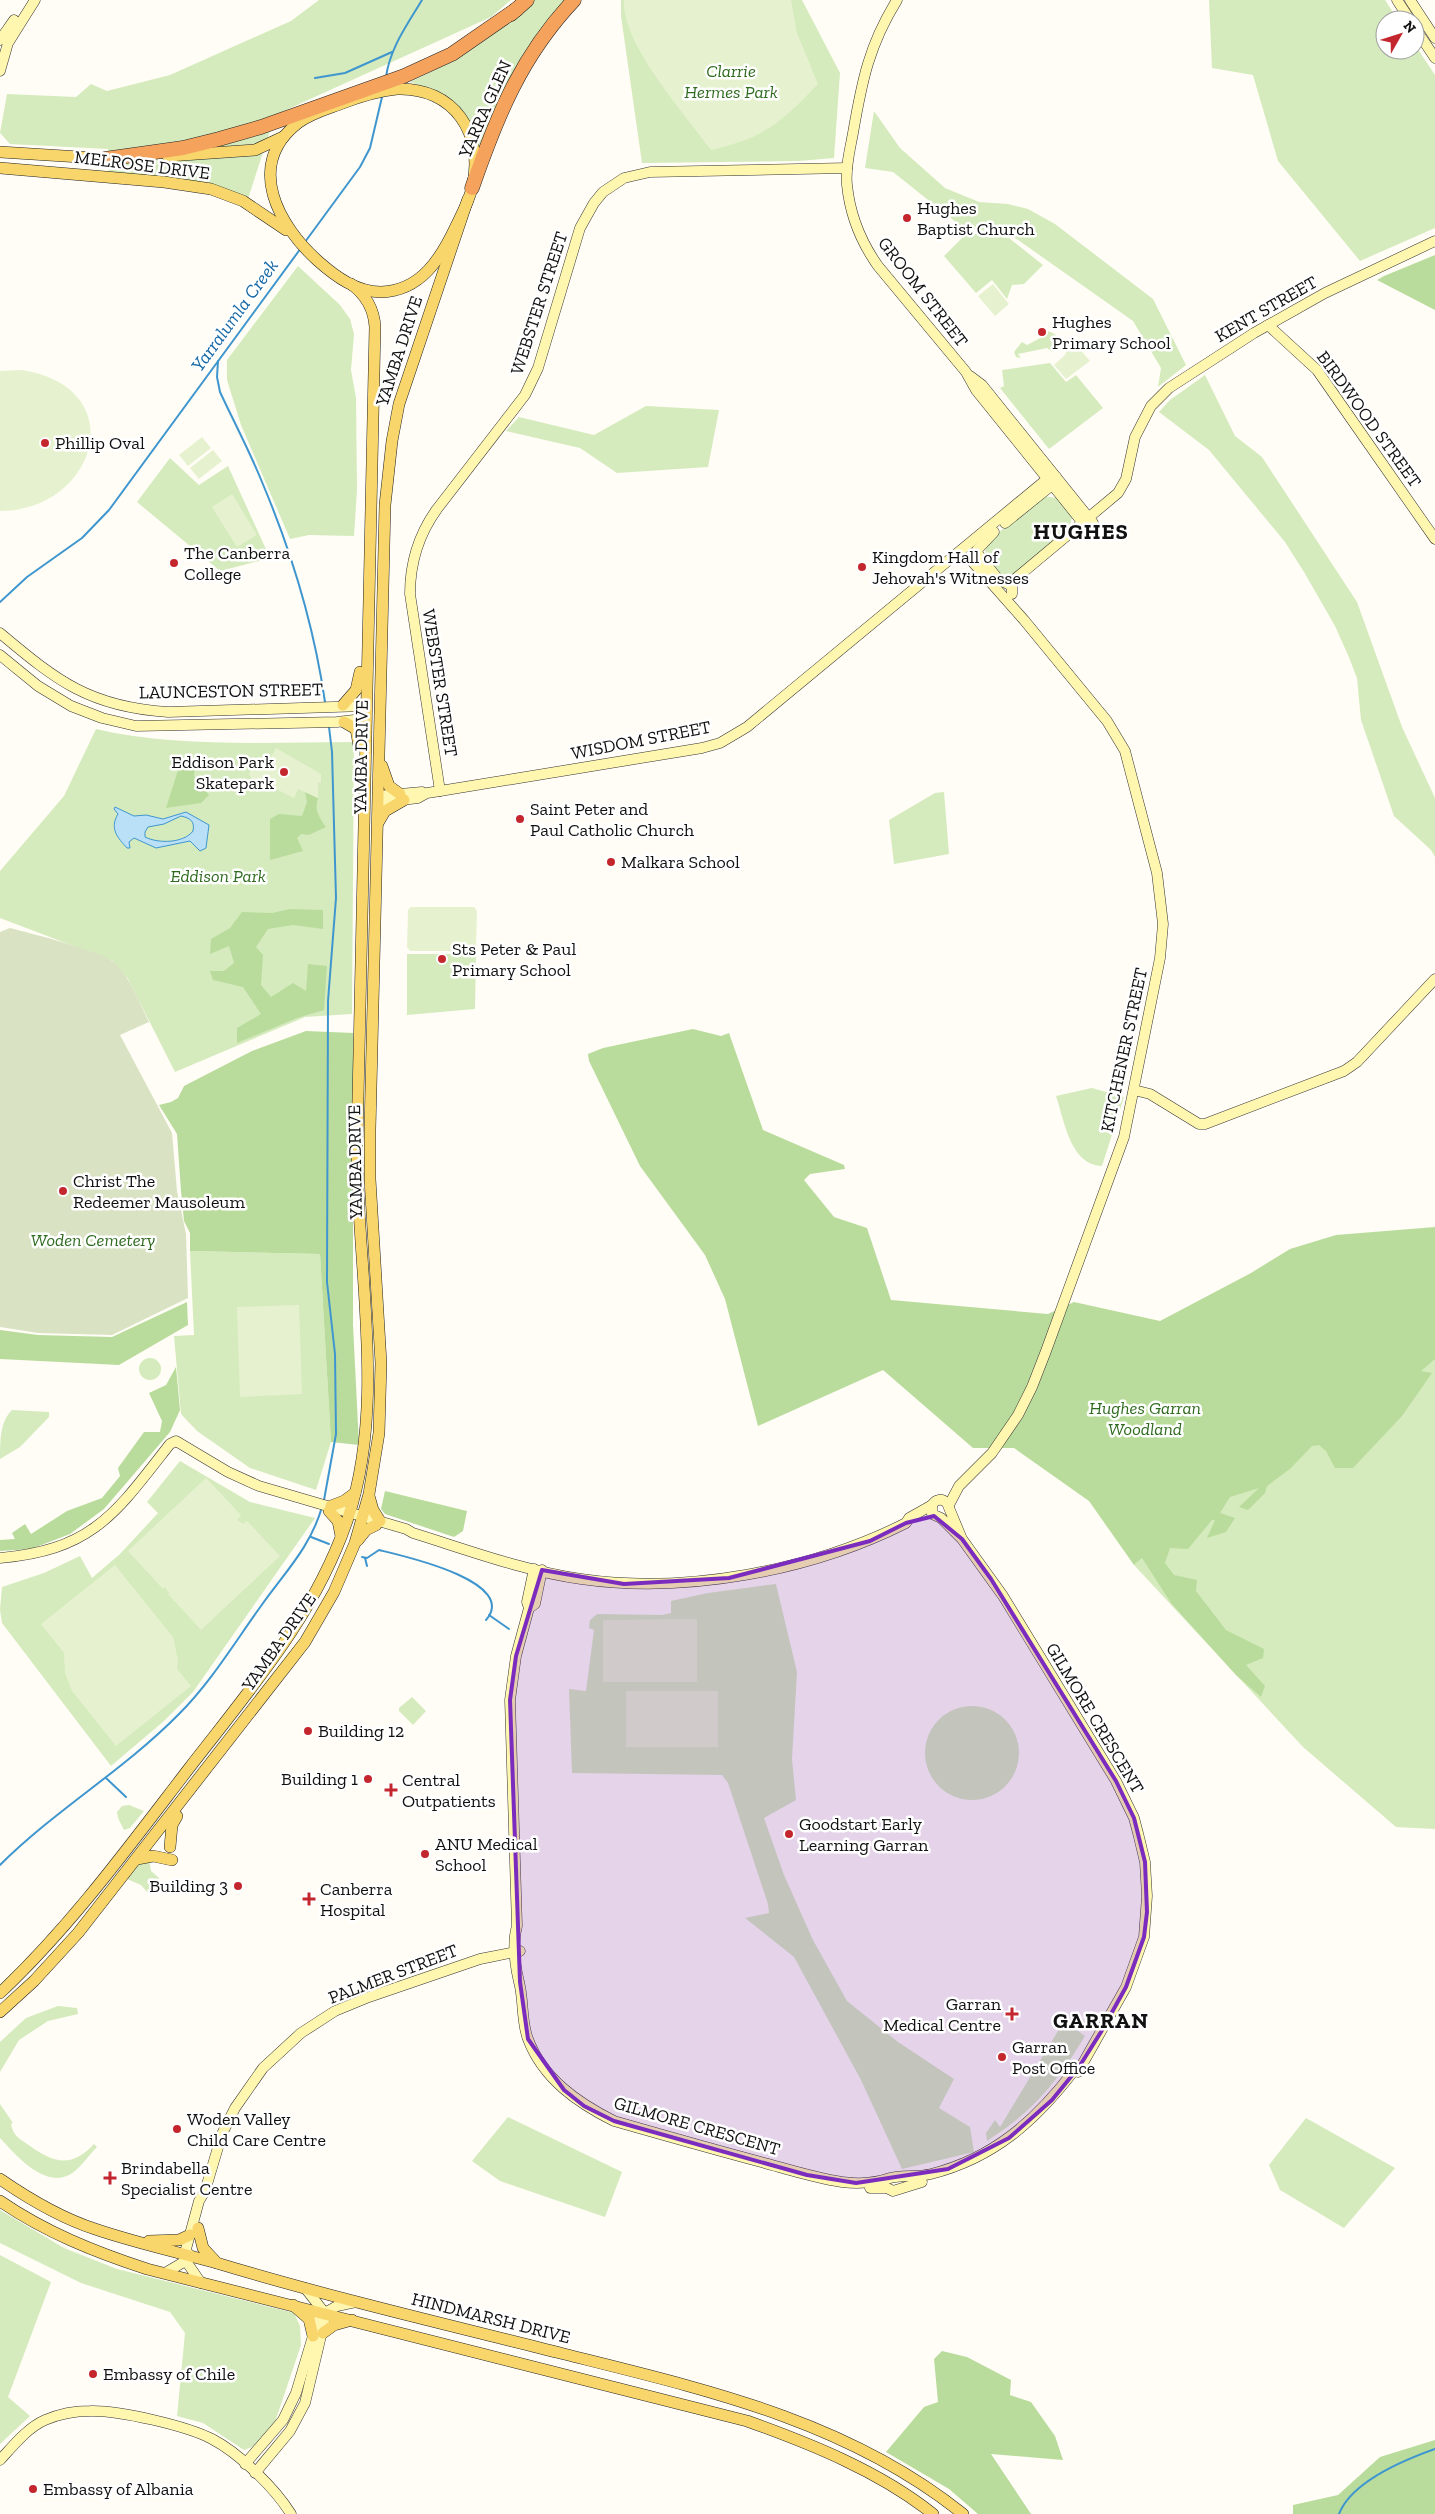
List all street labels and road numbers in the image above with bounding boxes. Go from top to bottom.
street label: YARRA GLEN [453,57,516,162]
street label: MELROSE DRIVE [73,146,211,184]
street label: WEBSTER STREET [506,229,572,377]
street label: GROOM STREET [873,233,973,351]
street label: KENT STREET [1211,271,1321,347]
street label: YAMBA DRIVE [371,293,427,410]
street label: BIRDWOOD STREET [1312,346,1426,492]
street label: WEBSTER STREET [417,608,463,758]
street label: LAUNCESTON STREET [139,678,323,704]
street label: YAMBA DRIVE [349,700,373,815]
street label: WISDOM STREET [569,716,713,764]
street label: KITCHENER STREET [1096,966,1152,1134]
street label: YAMBA DRIVE [343,1105,367,1220]
street label: YAMBA DRIVE [237,1589,321,1696]
street label: GILMORE CRESCENT [1041,1639,1149,1797]
street label: PALMER STREET [325,1939,461,2009]
street label: GILMORE CRESCENT [611,2092,783,2160]
street label: HINDMARSH DRIVE [409,2288,573,2348]

